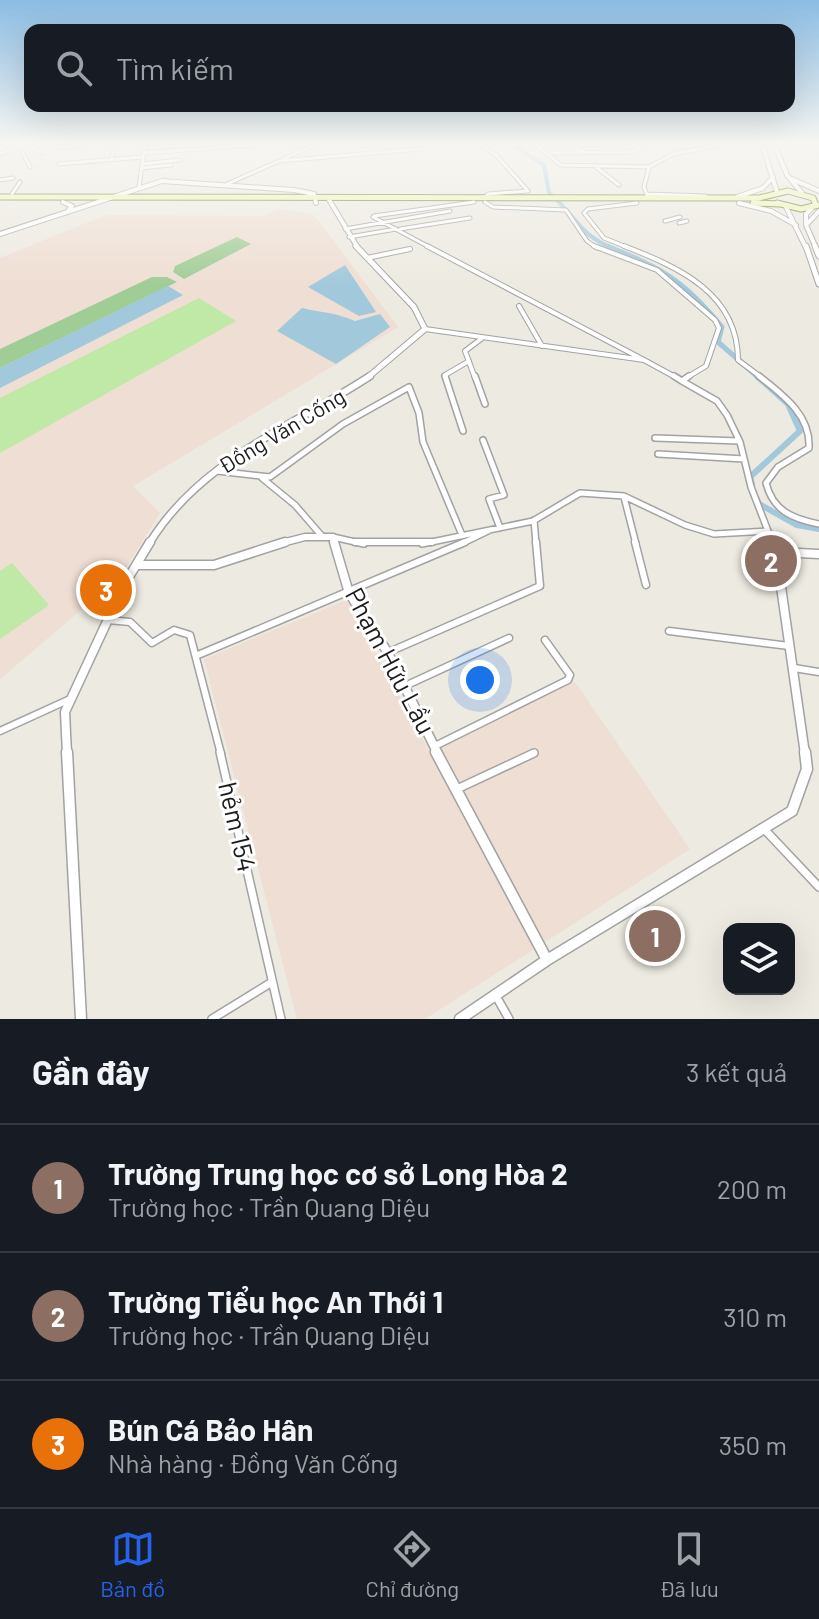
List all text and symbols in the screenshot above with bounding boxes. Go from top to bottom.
search box [24,24,795,112]
icon: search [52,46,96,90]
text: Tìm kiếm [116,50,234,86]
street label: Đồng Văn Cống [214,382,349,478]
pin: 2 [745,531,797,591]
pin: 3 [80,560,132,620]
street label: Phạm Hữu Lầu [340,582,443,739]
your location [460,660,500,700]
street label: hẻm 154 [213,779,264,875]
pin: 1 [629,906,681,966]
map controls [723,923,795,995]
button: layers [723,923,795,995]
text: Gần đây [32,1051,150,1092]
text: 3 kết quả [686,1056,787,1087]
text: Trường Trung học cơ sở Long Hòa 2 [108,1155,568,1191]
text: 1 [53,1173,63,1204]
text: 200 m [717,1173,787,1204]
text: Trường học · Trần Quang Diệu [108,1191,430,1222]
text: Trường Tiểu học An Thới 1 [108,1283,443,1319]
text: 2 [51,1301,65,1332]
text: 310 m [723,1301,787,1332]
text: Trường học · Trần Quang Diệu [108,1319,430,1350]
text: Bún Cá Bảo Hân [108,1411,313,1447]
text: 3 [51,1429,65,1460]
text: 350 m [719,1429,787,1460]
text: Nhà hàng · Đồng Văn Cống [108,1447,398,1478]
tab: Bản đồ [100,1527,165,1601]
tab: Chỉ đường [366,1527,459,1601]
tab: Đã lưu [660,1527,719,1601]

